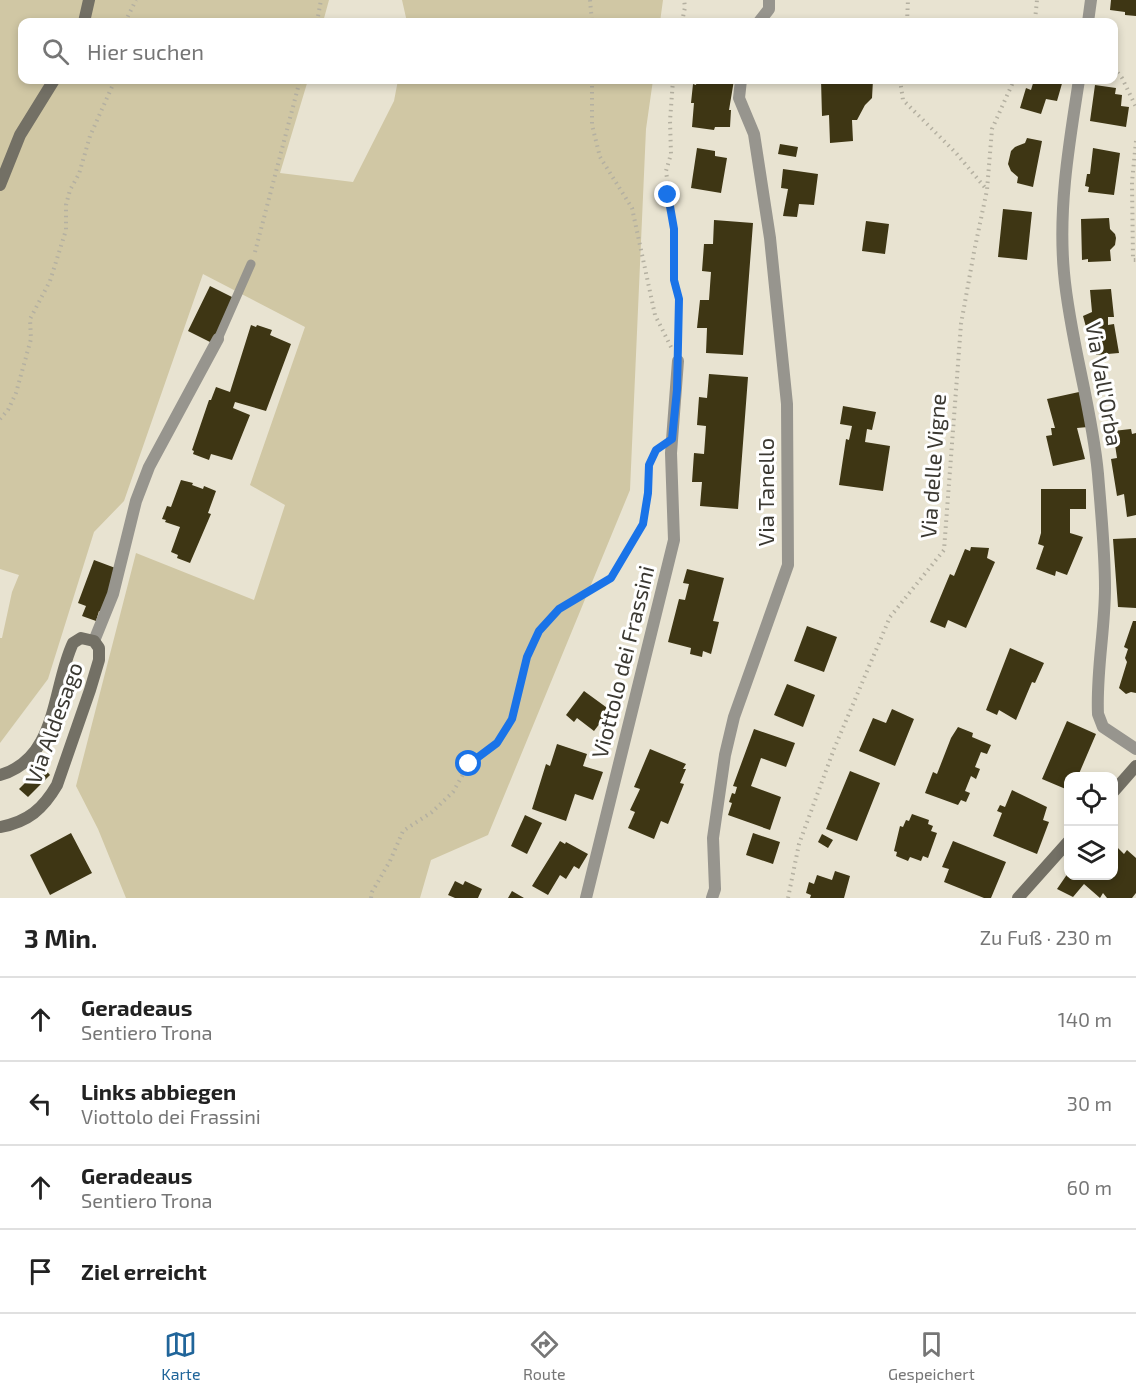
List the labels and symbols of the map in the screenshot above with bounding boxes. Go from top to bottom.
route end [654,181,680,207]
street label: Via Vall'Orba [1081,320,1129,448]
street label: Via delle Vigne [914,393,950,539]
street label: Via Tanello [752,438,778,546]
street label: Viottolo dei Frassini [585,563,659,761]
street label: Via Aldesago [19,658,87,787]
route start [455,750,481,776]

